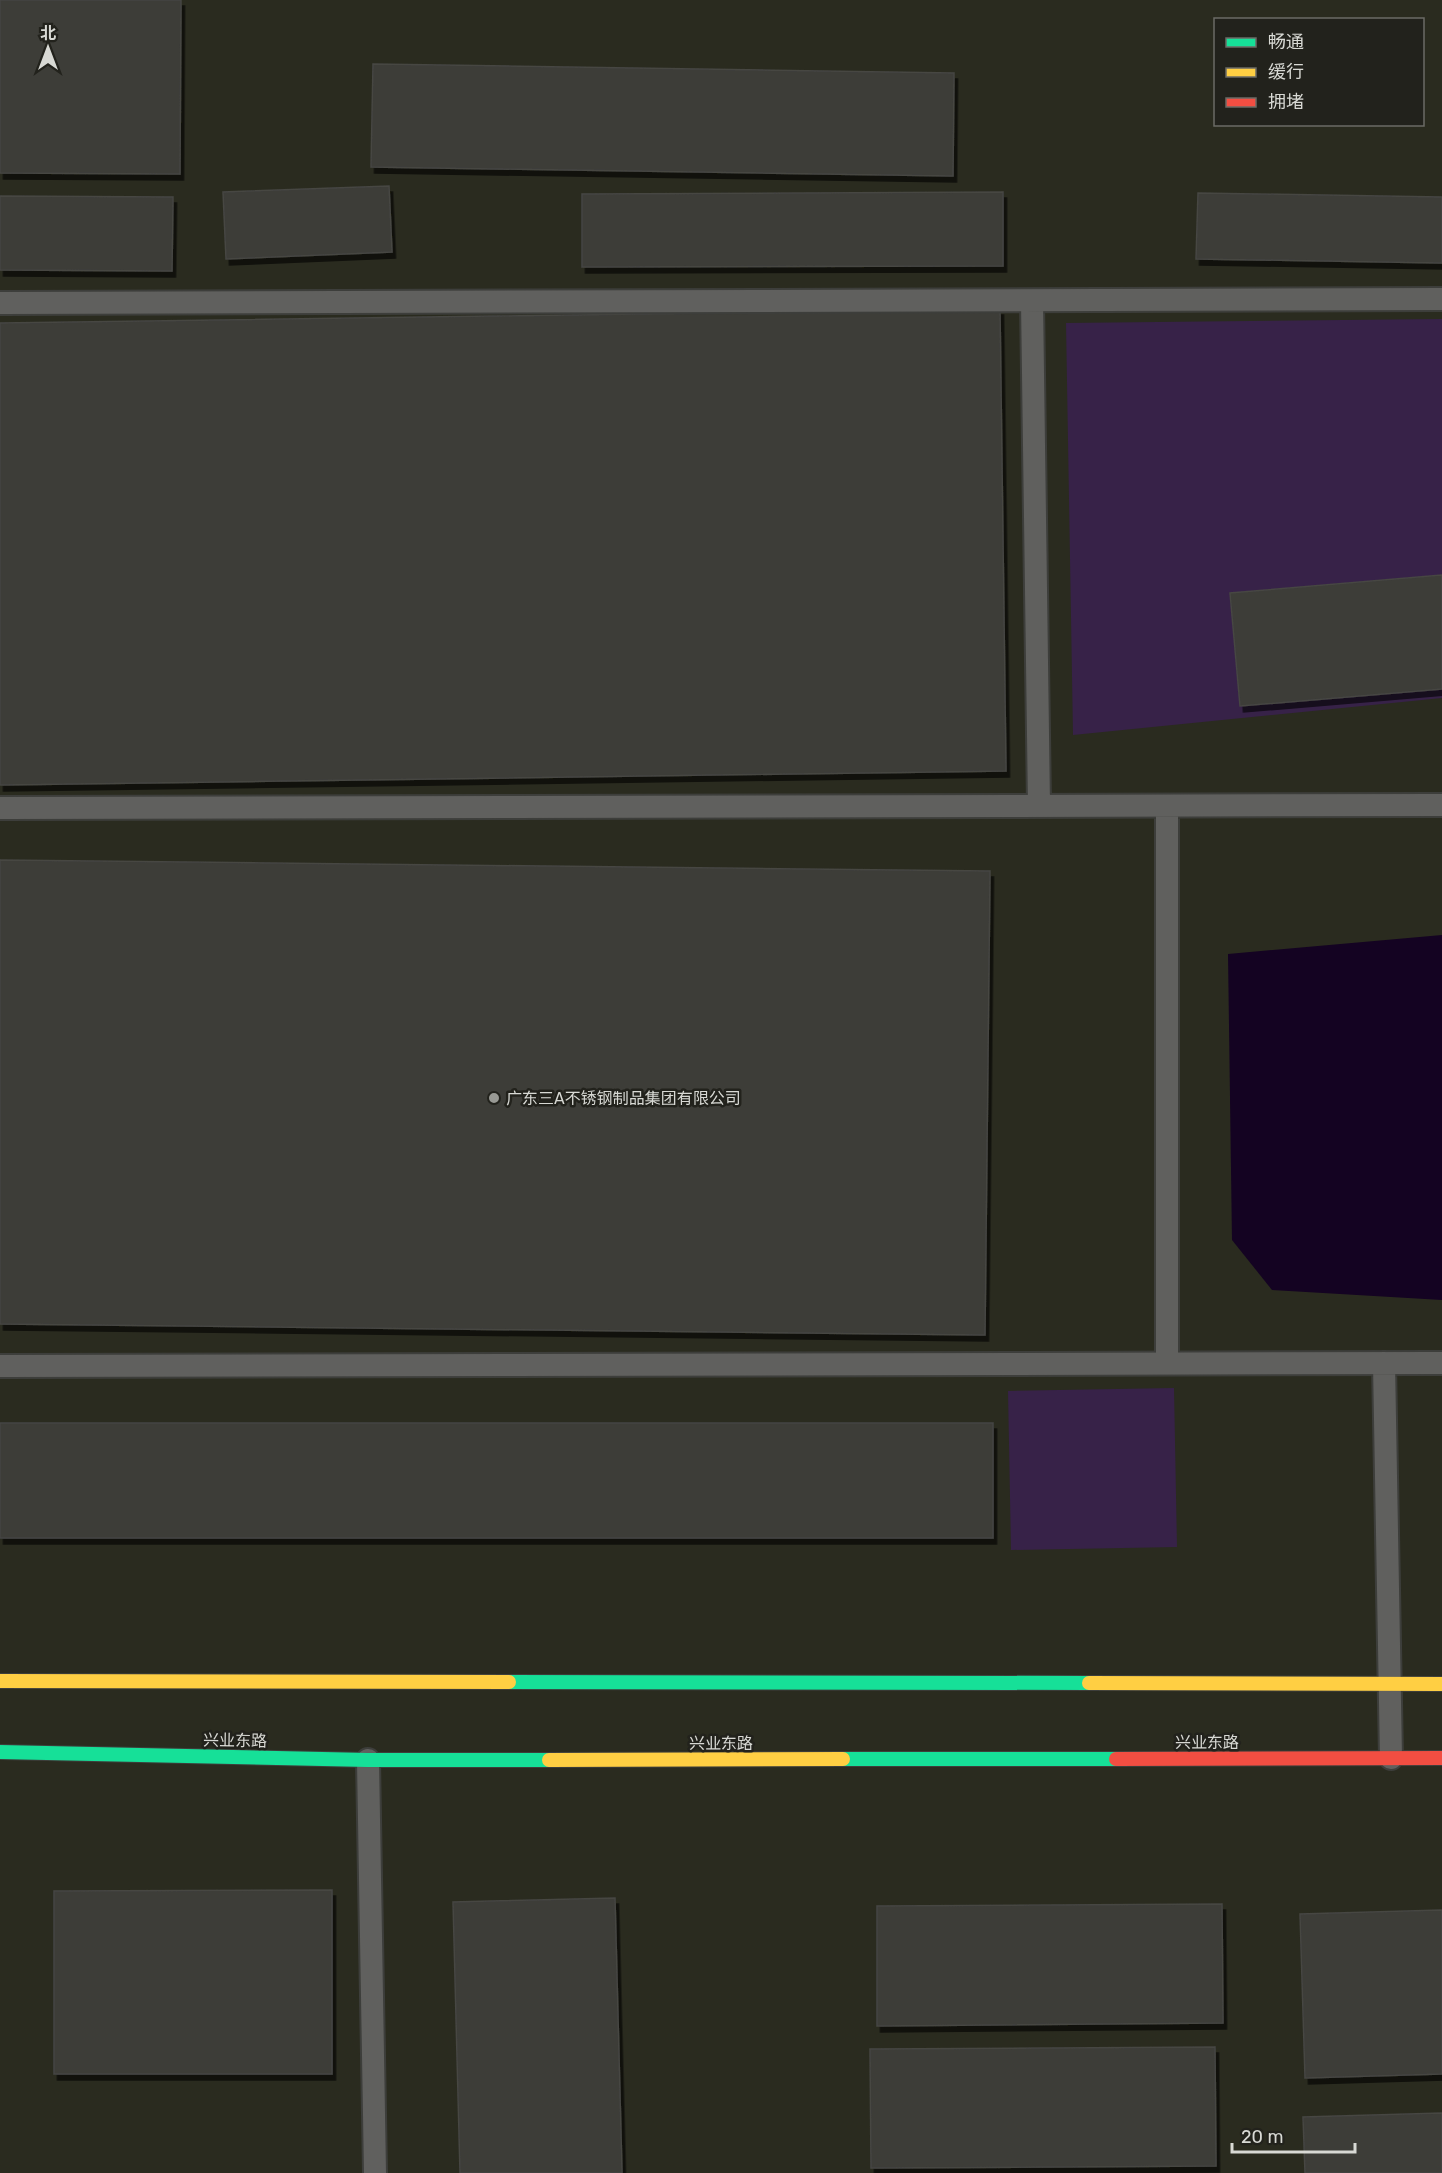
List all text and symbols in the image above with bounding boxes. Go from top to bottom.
north arrow [18,18,78,78]
legend [1214,18,1424,126]
text: 北 [40,24,56,43]
text: 畅通 [1268,31,1304,53]
text: 缓行 [1268,61,1304,83]
text: 拥堵 [1268,91,1304,113]
place label: 广东三A不锈钢制品集团有限公司 [506,1089,741,1108]
marker: 广东三A不锈钢制品集团有限公司 [487,1091,501,1105]
street label: 兴业东路 [203,1730,267,1751]
street label: 兴业东路 [1175,1733,1239,1752]
street label: 兴业东路 [689,1734,753,1753]
scale bar [1232,2116,1355,2154]
text: 20 m [1241,2126,1283,2148]

